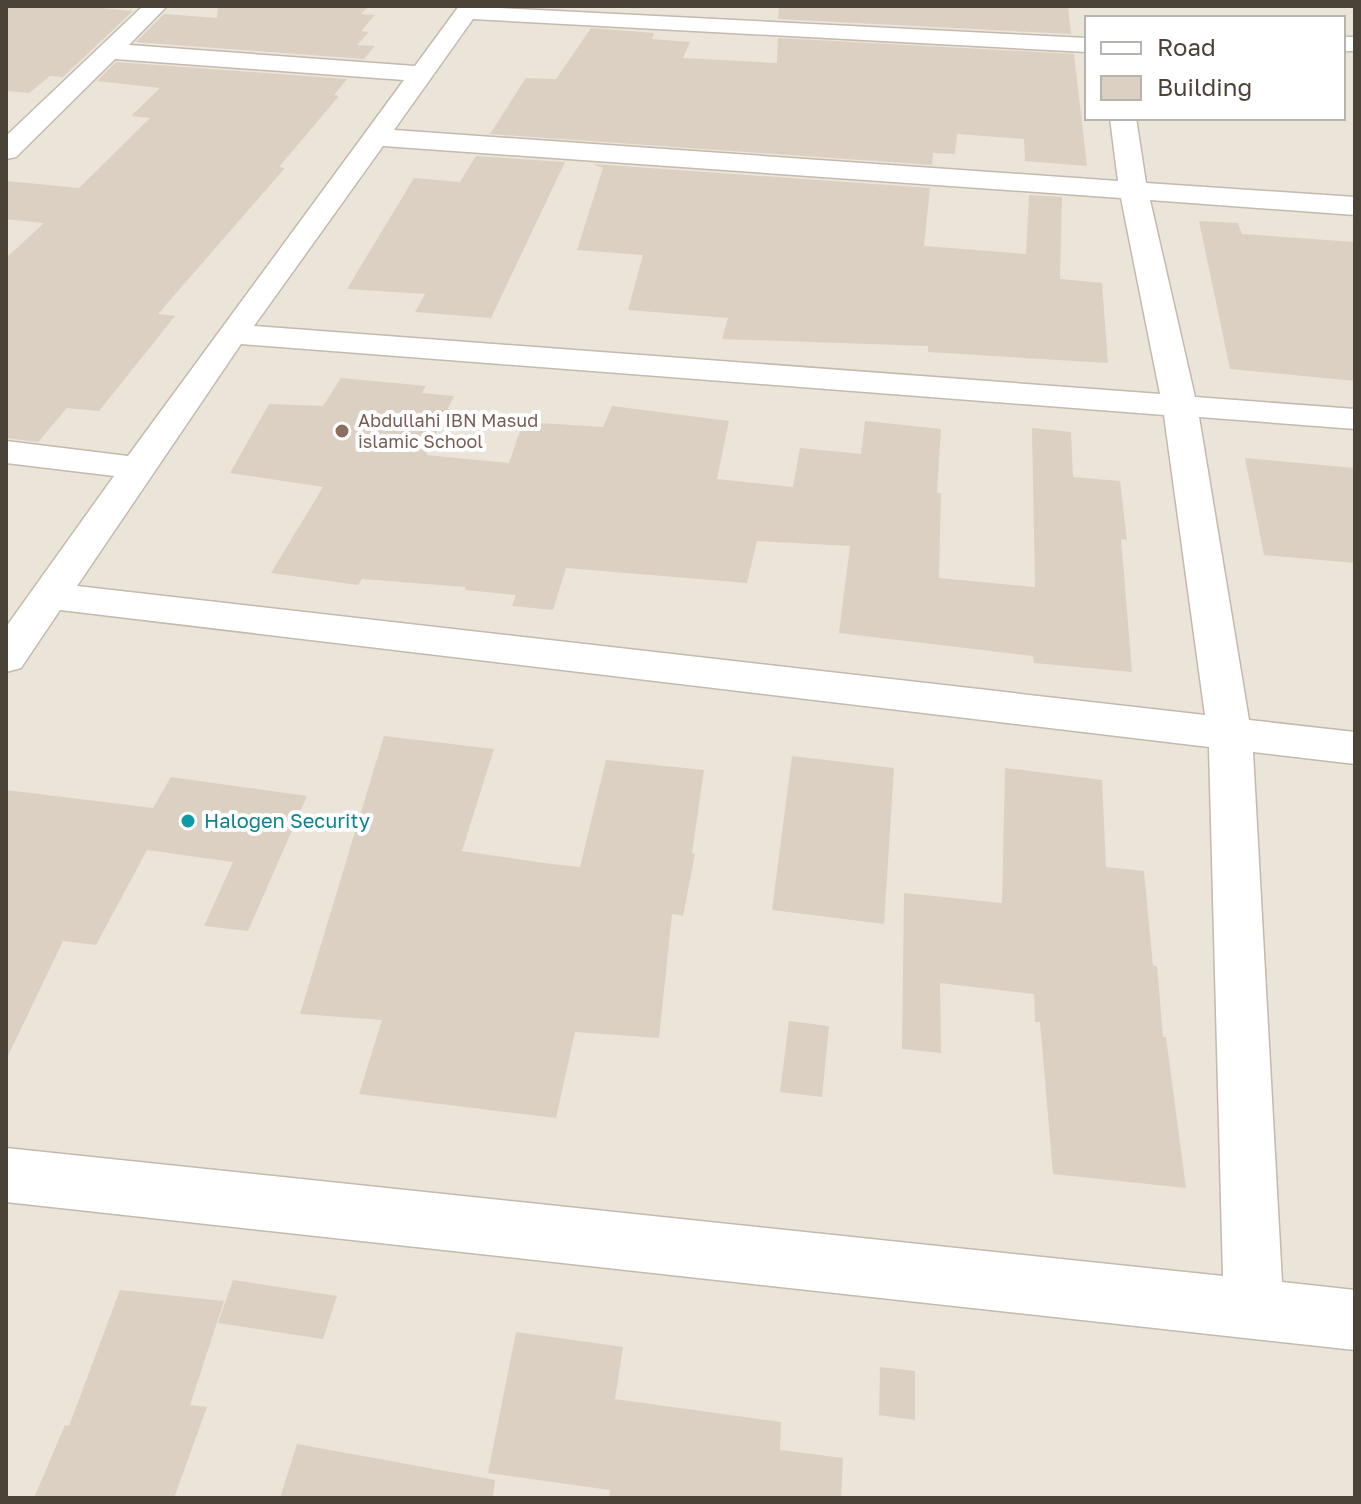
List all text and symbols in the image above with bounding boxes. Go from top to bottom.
legend [1085,16,1345,120]
text: Road [1157,32,1216,61]
text: Building [1157,72,1252,101]
place label: Abdullahi IBN Masud islamic School [358,409,538,452]
marker: Abdullahi IBN Masud islamic School [333,422,351,440]
place label: Halogen Security [204,808,370,832]
marker: Halogen Security [179,812,197,830]

